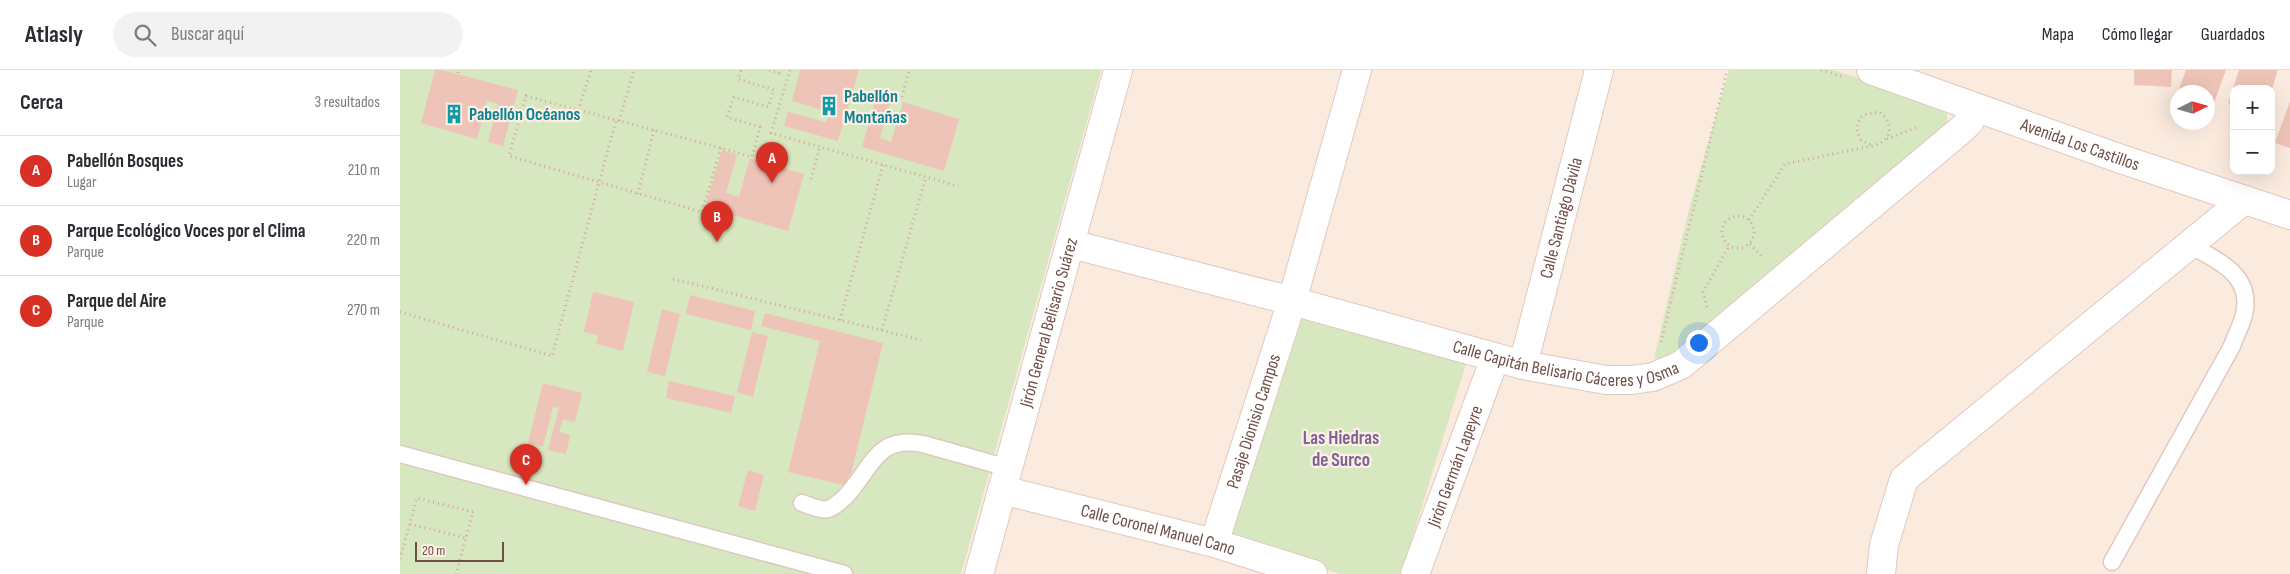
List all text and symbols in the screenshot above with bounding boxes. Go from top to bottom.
search box [113,12,463,57]
text: Atlasly [25,20,83,49]
icon: search [131,21,159,49]
text: Buscar aquí [171,23,244,46]
text: Mapa [2042,24,2074,45]
text: Cómo llegar [2102,24,2173,45]
text: Guardados [2201,24,2265,45]
north arrow [2170,85,2215,130]
map controls [2230,85,2275,175]
button: + [2230,85,2275,130]
place label: Pabellón Montañas [844,86,907,128]
text: Cerca [20,90,63,115]
text: 3 resultados [315,93,380,112]
building icon: Pabellón Montañas [818,95,840,117]
building icon: Pabellón Océanos [443,103,465,125]
place label: Pabellón Océanos [469,104,581,125]
street label: Avenida Los Castillos [2017,114,2142,175]
button: − [2230,130,2275,175]
pin: A [756,142,788,183]
text: Pabellón Bosques [67,150,184,173]
street label: Calle Santiago Dávila [1536,155,1587,281]
text: A [32,161,40,180]
text: 210 m [348,161,380,180]
text: Lugar [67,173,97,192]
pin: B [701,201,733,242]
text: Parque Ecológico Voces por el Clima [67,220,306,243]
text: B [32,231,40,250]
text: 220 m [347,231,380,250]
street label: Jirón General Belisario Suárez [1015,235,1082,410]
text: Parque [67,243,104,262]
text: Parque del Aire [67,290,166,313]
text: C [32,301,40,320]
text: 270 m [347,301,380,320]
text: Parque [67,313,104,332]
your location [1686,330,1712,356]
street label: Calle Capitán Belisario Cáceres y Osma [1450,336,1682,391]
street label: Pasaje Dionisio Campos [1222,351,1285,491]
street label: Jirón Germán Lapeyre [1423,403,1487,531]
district label: Las Hiedras de Surco [1303,427,1379,472]
pin: C [510,444,542,485]
street label: Calle Coronel Manuel Cano [1078,500,1238,560]
scale bar [415,539,504,562]
text: 20 m [422,542,445,559]

